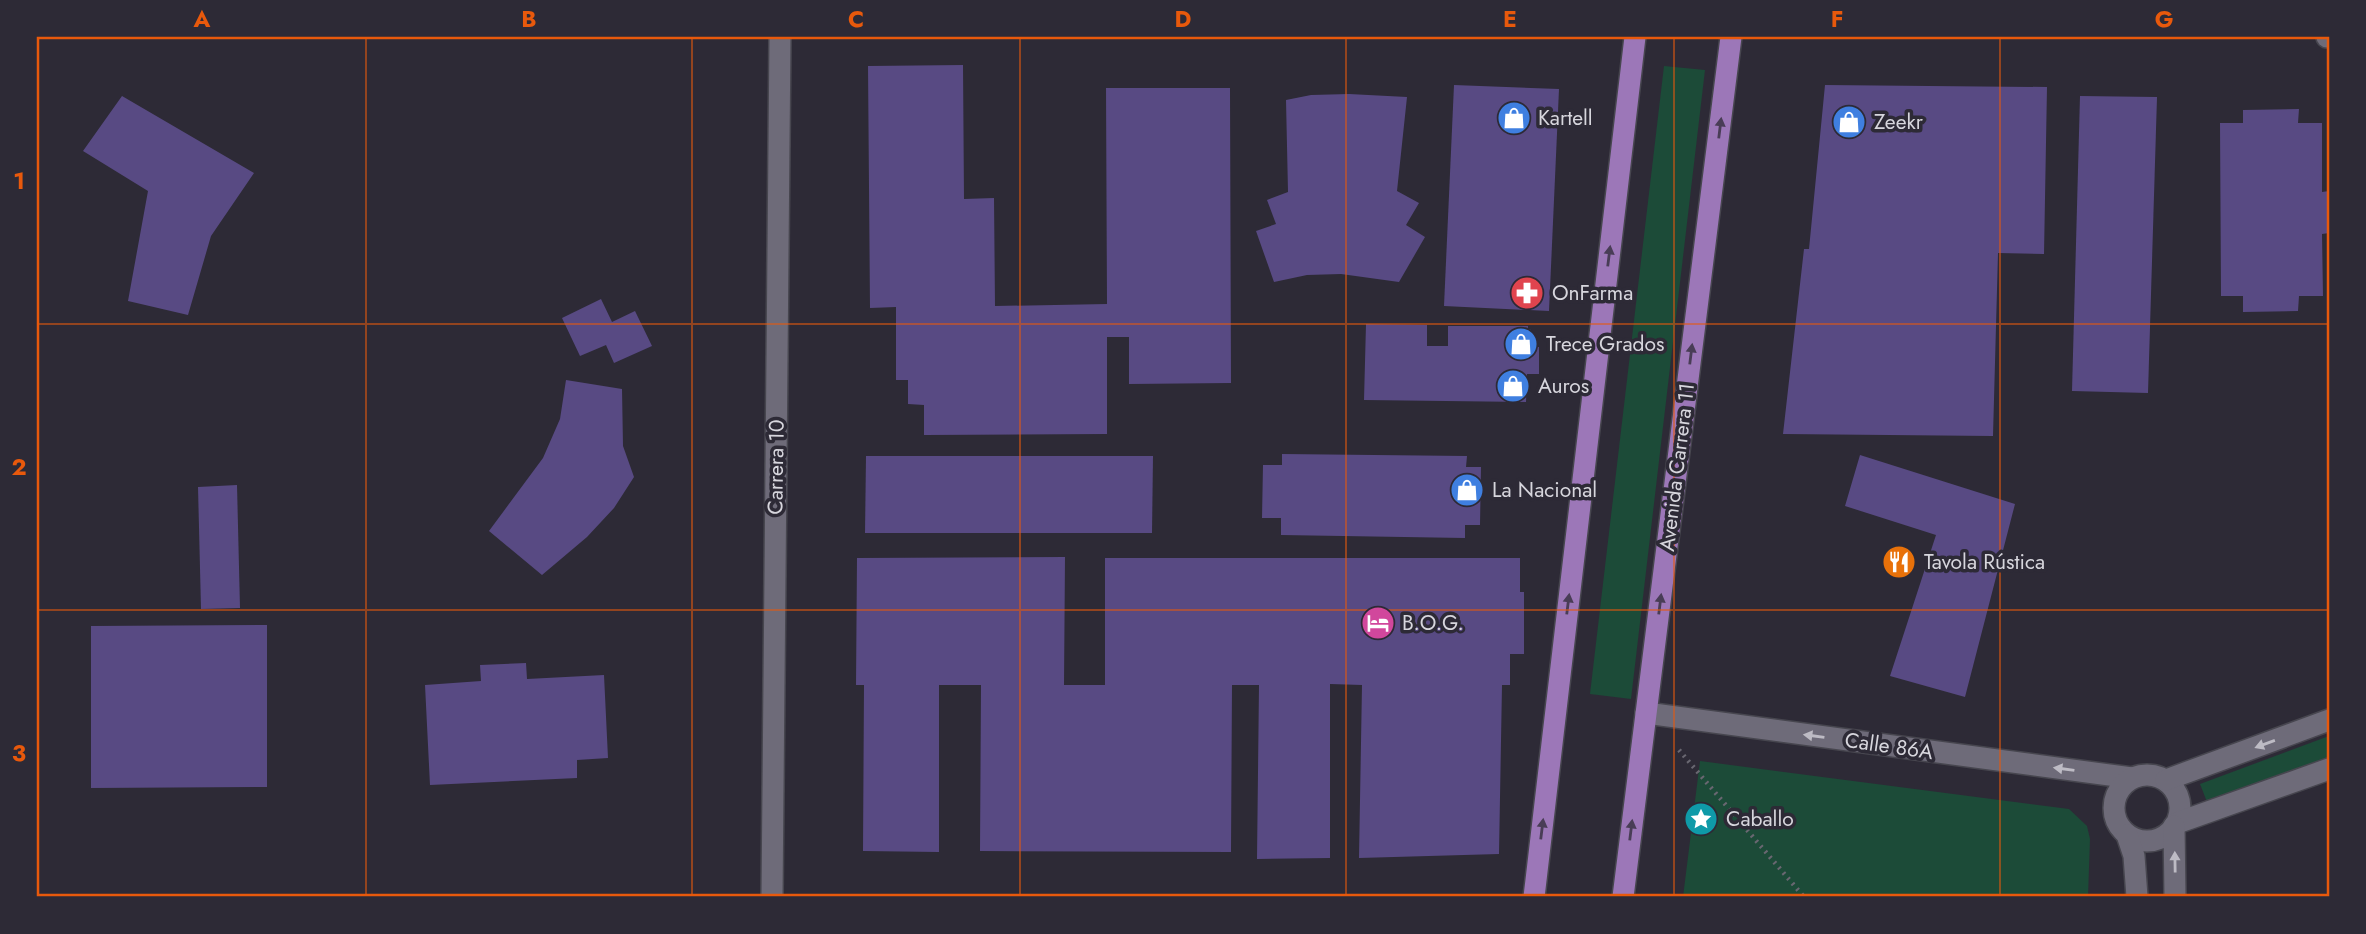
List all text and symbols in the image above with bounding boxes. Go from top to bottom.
text: A [193,2,211,36]
text: B [521,2,537,36]
text: C [848,2,864,36]
text: D [1175,2,1192,36]
text: E [1503,2,1517,36]
text: F [1831,2,1843,36]
text: G [2155,2,2173,36]
shop icon: Kartell [1495,99,1533,137]
place label: Kartell [1538,103,1593,133]
shop icon: Zeekr [1830,103,1868,141]
place label: Zeekr [1874,107,1924,137]
one-way arrow [1714,117,1725,139]
text: 1 [13,164,25,198]
one-way arrow [1603,245,1614,267]
pharmacy icon: OnFarma [1508,274,1546,312]
place label: OnFarma [1552,278,1633,308]
shop icon: Trece Grados [1502,325,1540,363]
place label: Trece Grados [1546,329,1664,359]
one-way arrow [1686,343,1697,365]
shop icon: Auros [1494,367,1532,405]
place label: Auros [1538,371,1589,401]
street label: Avenida Carrera 11 [1652,381,1702,553]
street label: Carrera 10 [760,419,792,515]
text: 2 [11,450,27,484]
shop icon: La Nacional [1448,471,1486,509]
place label: La Nacional [1492,475,1597,505]
restaurant icon: Tavola Rústica [1880,543,1918,581]
place label: Tavola Rústica [1924,547,2045,577]
one-way arrow [1563,592,1574,614]
one-way arrow [1654,593,1665,615]
hotel icon: B.O.G. [1359,604,1397,642]
place label: B.O.G. [1402,608,1464,638]
street label: Calle 86A [1843,725,1935,767]
one-way arrow [1803,730,1825,741]
text: 3 [12,736,26,770]
one-way arrow [2255,738,2276,749]
one-way arrow [2053,763,2075,774]
place icon: Caballo [1682,800,1720,838]
place label: Caballo [1726,804,1794,834]
one-way arrow [1536,818,1547,840]
one-way arrow [1626,818,1637,840]
one-way arrow [2169,850,2181,872]

